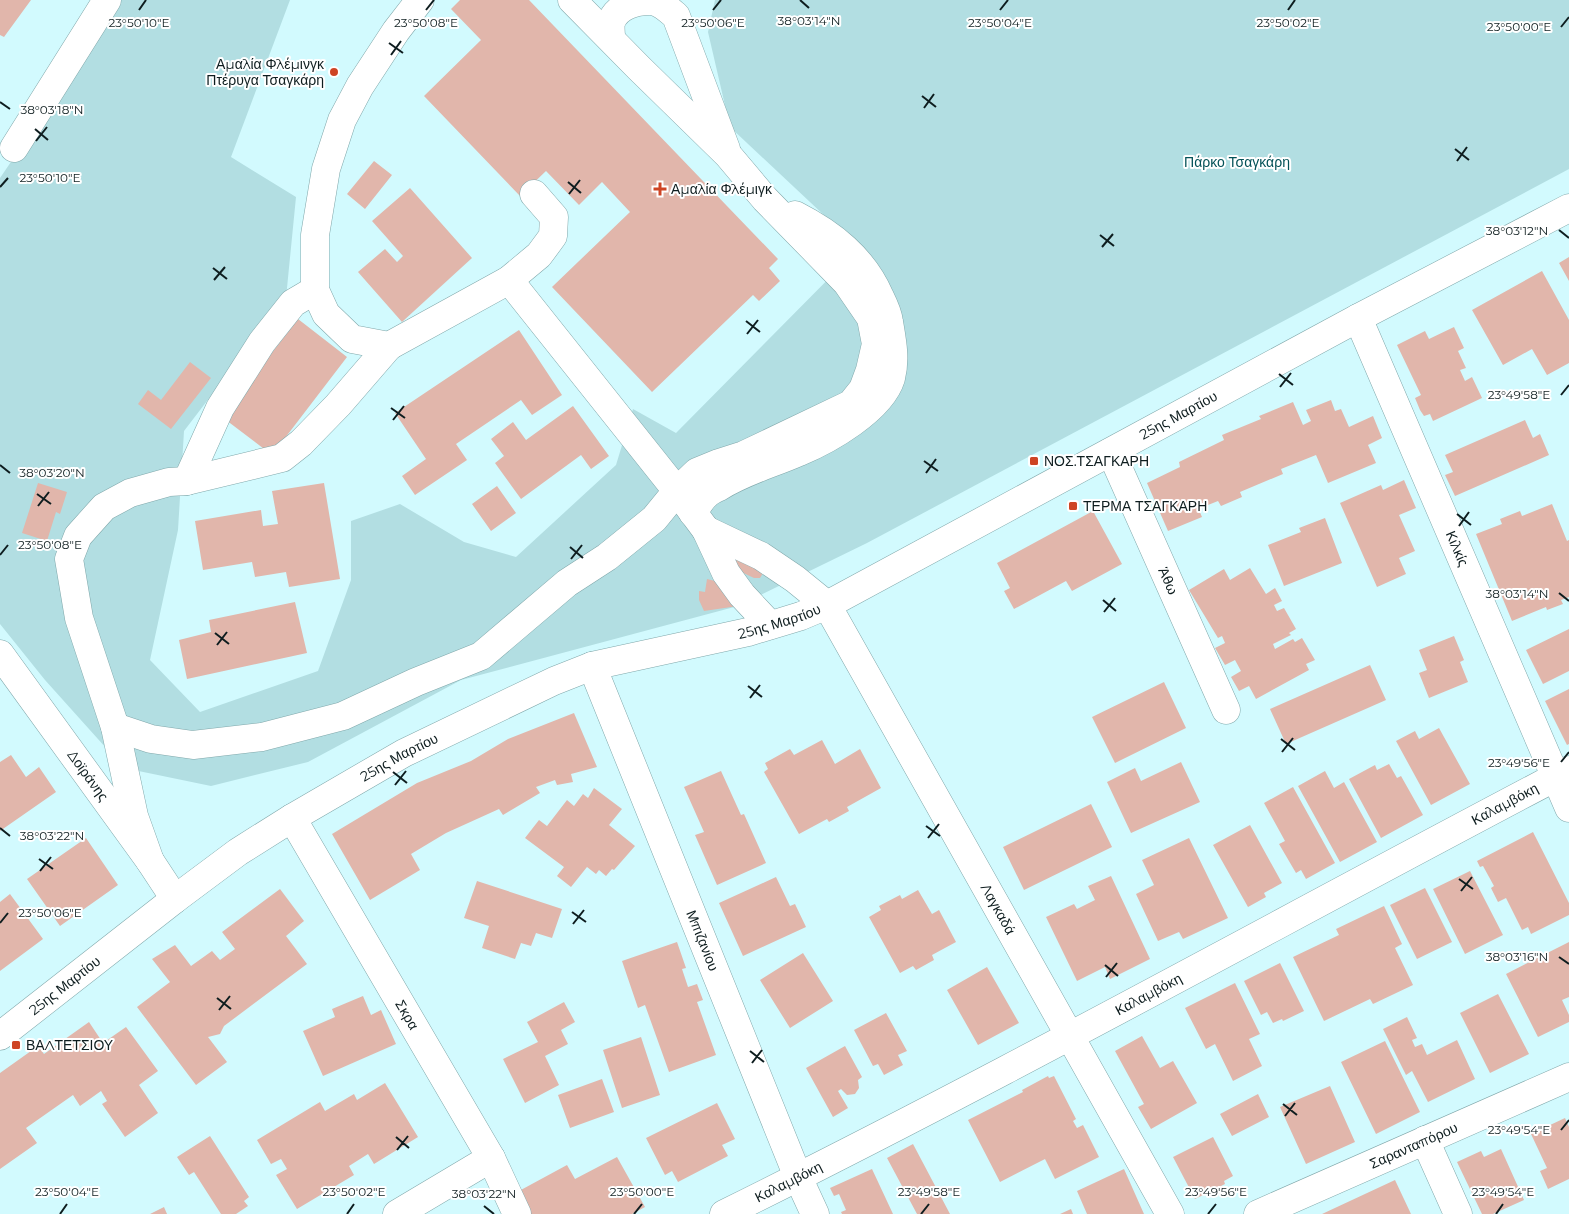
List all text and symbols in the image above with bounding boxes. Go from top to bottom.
text: 38°03'14"N [777,13,841,28]
text: 23°50'10"E [108,15,170,30]
text: 23°50'08"E [394,15,458,30]
text: 23°50'06"E [681,15,745,30]
text: 23°50'04"E [968,15,1032,30]
text: 23°50'02"E [1256,15,1320,30]
text: 23°50'00"E [1487,19,1551,34]
place label: Αμαλία Φλέμινγκ Πτέρυγα Τσαγκάρη [206,55,325,89]
marker: Αμαλία Φλέμινγκ Πτέρυγα Τσαγκάρη [328,66,340,78]
text: 38°03'18"N [20,102,84,117]
park label: Πάρκο Τσαγκάρη [1184,153,1290,171]
text: 23°50'10"E [19,170,81,185]
place label: Αμαλία Φλέμιγκ [671,180,773,198]
marker: Αμαλία Φλέμιγκ [653,182,667,196]
text: 38°03'12"N [1486,223,1548,238]
street label: 25ης Μαρτίου [1136,387,1220,443]
text: 23°49'58"E [1488,387,1550,402]
place label: ΝΟΣ.ΤΣΑΓΚΑΡΗ [1044,452,1149,470]
marker: ΝΟΣ.ΤΣΑΓΚΑΡΗ [1028,455,1040,467]
text: 38°03'20"N [19,465,85,480]
place label: ΤΕΡΜΑ ΤΣΑΓΚΑΡΗ [1083,497,1207,515]
marker: ΤΕΡΜΑ ΤΣΑΓΚΑΡΗ [1067,500,1079,512]
street label: Κιλκίς [1442,528,1473,569]
text: 23°50'08"E [18,537,82,552]
street label: Άθω [1154,564,1182,597]
text: 38°03'14"N [1485,586,1549,601]
street label: 25ης Μαρτίου [736,600,823,643]
street label: 25ης Μαρτίου [357,729,441,785]
street label: Δοϊράνης [64,746,113,805]
text: 23°49'56"E [1488,755,1550,770]
street label: Καλαμβόκη [1468,779,1541,829]
text: 38°03'22"N [20,828,84,843]
street label: Λαγκαδά [977,880,1020,938]
text: 23°50'06"E [18,905,82,920]
street label: Μπιζανίου [682,908,723,973]
text: 38°03'16"N [1486,949,1548,964]
street label: 25ης Μαρτίου [25,952,104,1019]
street label: Καλαμβόκη [1112,969,1185,1019]
street label: Σκρα [391,997,423,1033]
place label: ΒΑΛΤΕΤΣΙΟΥ [26,1036,114,1054]
marker: ΒΑΛΤΕΤΣΙΟΥ [10,1039,22,1051]
street label: Σαρανταπόρου [1367,1118,1460,1173]
text: 23°49'54"E [1488,1122,1550,1137]
street label: Καλαμβόκη [752,1157,825,1206]
text: 23°50'04"E [35,1184,99,1199]
text: 23°50'02"E [322,1184,386,1199]
text: 23°50'00"E [610,1184,674,1199]
text: 23°49'58"E [898,1184,960,1199]
text: 23°49'56"E [1185,1184,1247,1199]
text: 23°49'54"E [1472,1184,1534,1199]
text: 38°03'22"N [452,1186,516,1201]

